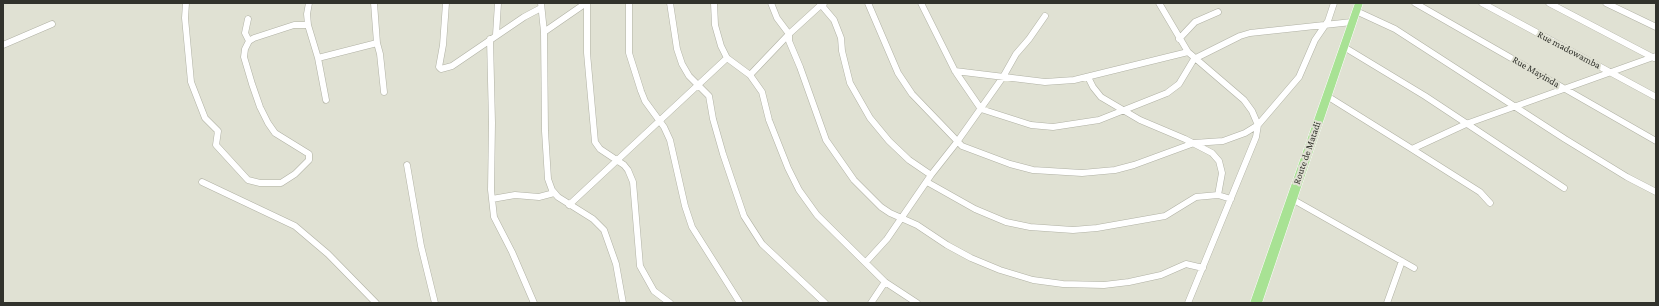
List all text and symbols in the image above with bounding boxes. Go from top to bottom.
street label: Rue madowamba [1535,28,1603,72]
street label: Rue Mayinda [1510,54,1562,90]
street label: Route de Matadi [1291,120,1323,186]

